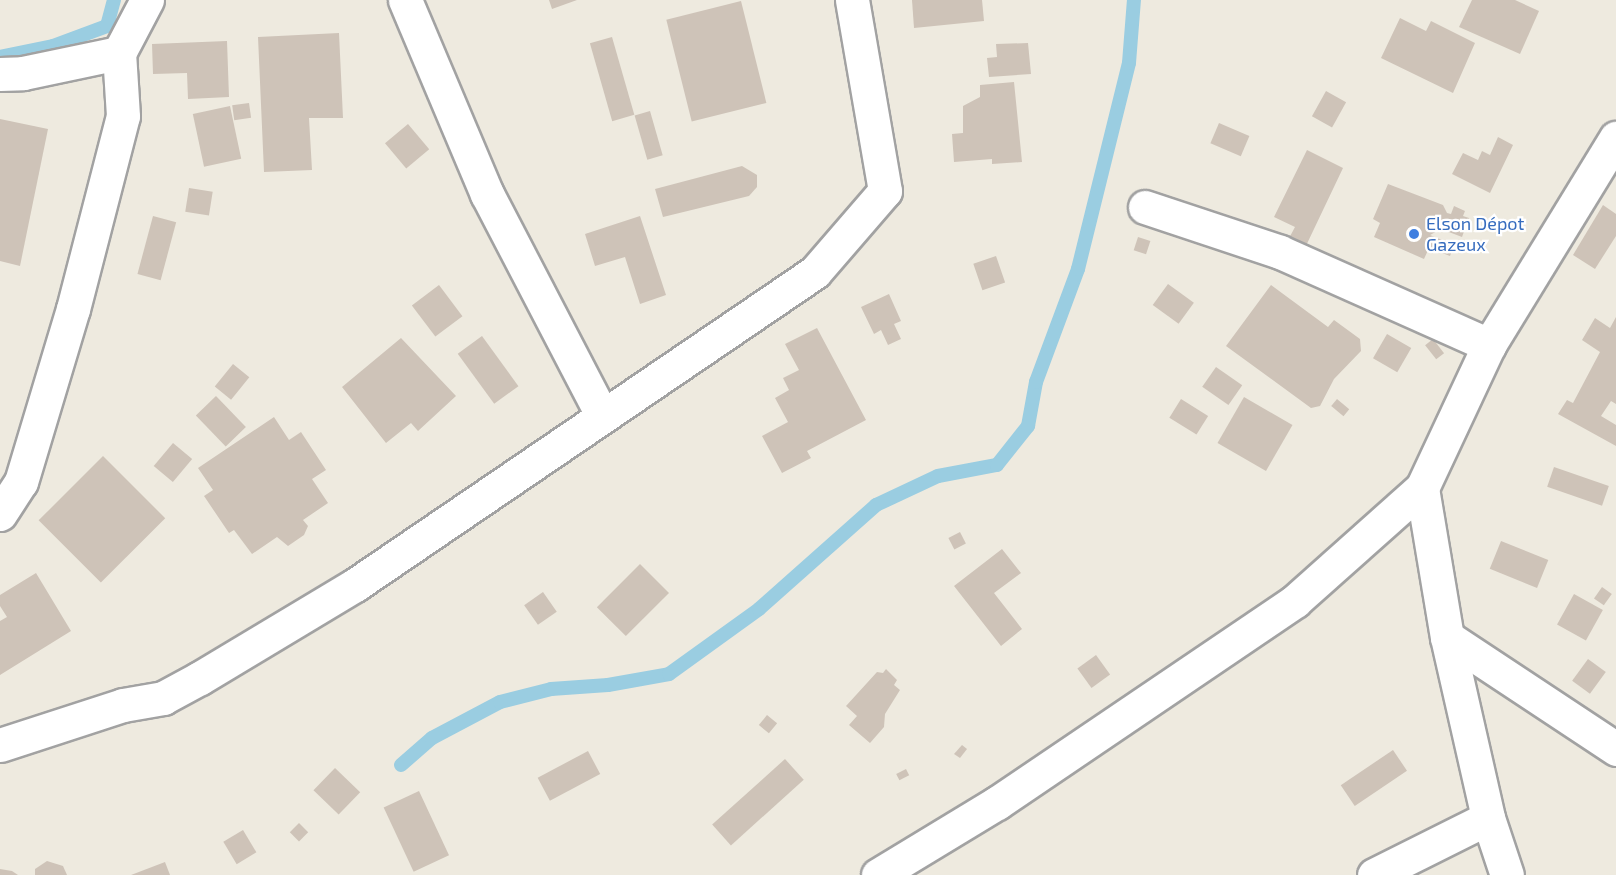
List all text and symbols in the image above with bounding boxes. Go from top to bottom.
place label: Elson Dépot Gazeux [1426,213,1524,256]
marker: Elson Dépot Gazeux [1407,227,1421,241]

